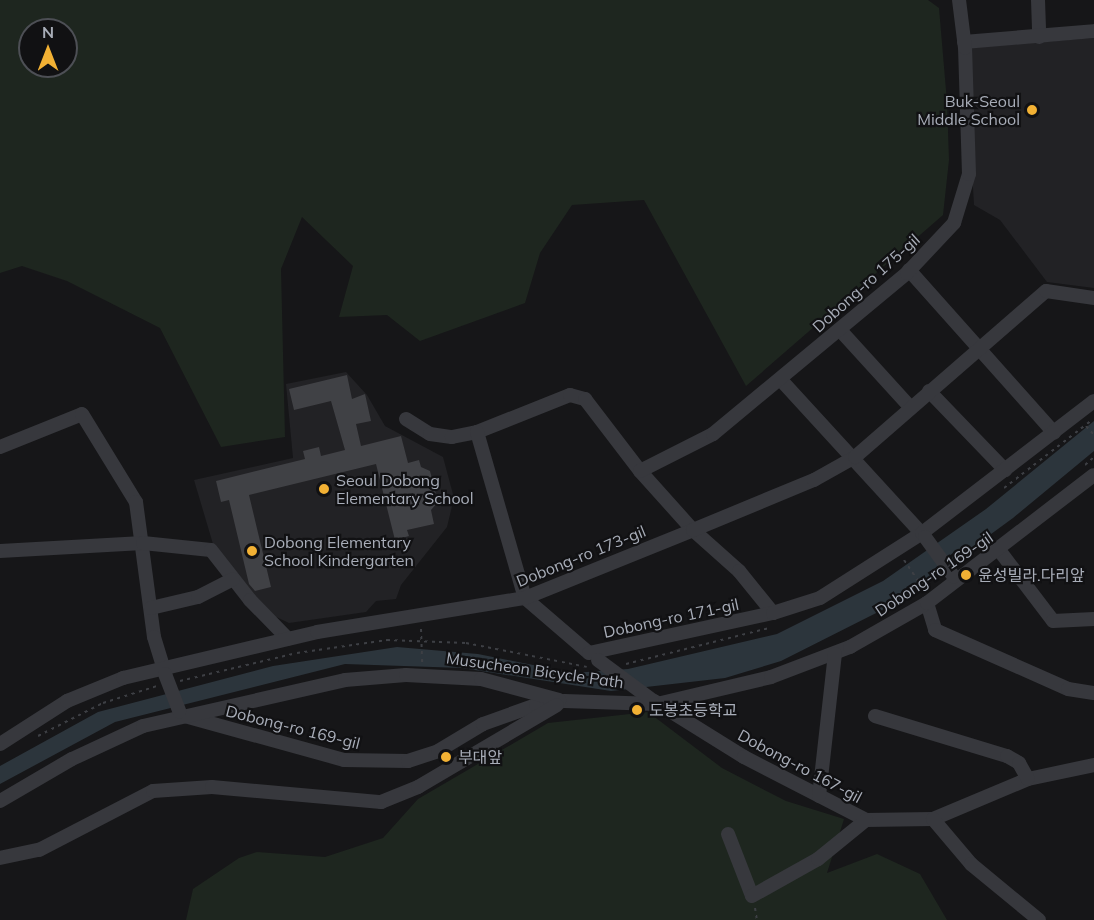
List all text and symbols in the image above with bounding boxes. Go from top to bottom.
north arrow [18,18,78,78]
text: N [42,22,54,42]
place label: Buk-Seoul Middle School [917,91,1020,129]
marker: Buk-Seoul Middle School [1025,103,1039,117]
street label: Dobong-ro 175-gil [808,230,924,336]
place label: Seoul Dobong Elementary School [336,470,474,508]
marker: Seoul Dobong Elementary School [317,482,331,496]
street label: Dobong-ro 173-gil [513,521,649,591]
street label: Dobong-ro 169-gil [871,527,997,621]
place label: Dobong Elementary School Kindergarten [264,532,414,570]
marker: Dobong Elementary School Kindergarten [245,544,259,558]
place label: 윤성빌라.다리앞 [978,565,1085,585]
marker: 윤성빌라.다리앞 [959,568,973,582]
street label: Dobong-ro 171-gil [602,594,740,642]
street label: Musucheon Bicycle Path [445,648,625,692]
place label: 도봉초등학교 [649,700,737,720]
street label: Dobong-ro 169-gil [224,701,362,753]
marker: 도봉초등학교 [630,703,644,717]
street label: Dobong-ro 167-gil [735,725,865,807]
place label: 부대앞 [458,747,502,767]
marker: 부대앞 [439,750,453,764]

